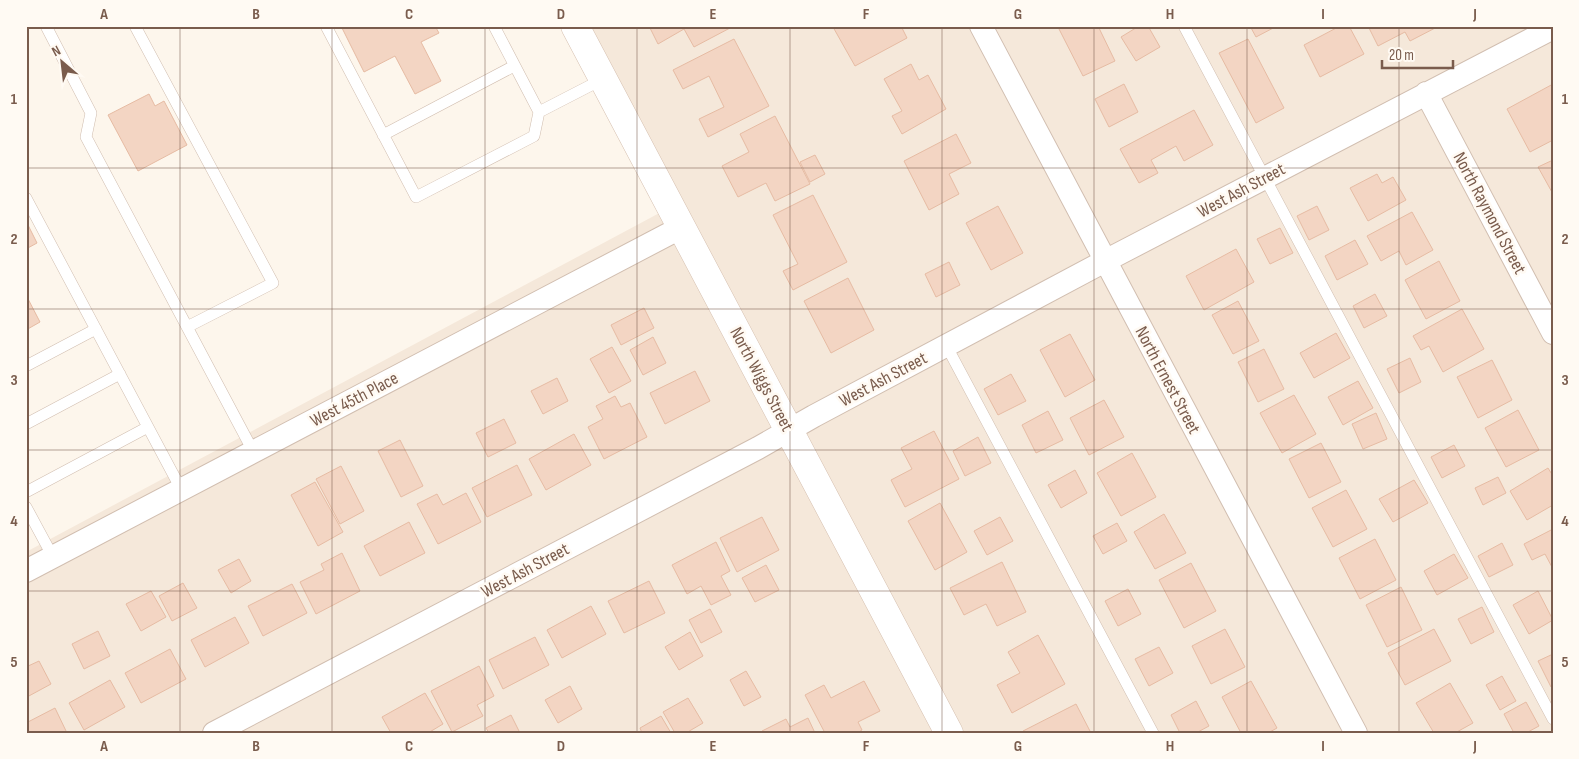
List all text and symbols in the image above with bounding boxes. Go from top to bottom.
text: A [99,5,108,24]
text: B [252,5,260,24]
text: C [405,5,413,24]
text: D [557,5,565,24]
text: E [710,5,717,24]
text: F [863,5,870,24]
text: G [1014,5,1022,24]
text: H [1166,5,1174,24]
text: I [1321,5,1325,24]
text: J [1472,5,1477,24]
north arrow [38,38,88,88]
scale bar [1382,38,1453,70]
text: N [49,42,63,60]
text: 20 m [1389,46,1414,65]
text: 1 [11,90,18,109]
text: 1 [1562,90,1569,109]
street label: North Raymond Street [1449,149,1531,278]
street label: West Ash Street [1194,158,1289,222]
text: 2 [10,230,18,249]
text: 2 [1561,230,1569,249]
street label: North Ernest Street [1130,323,1205,438]
street label: North Wiggs Street [725,324,798,435]
street label: West Ash Street [836,347,931,411]
street label: West 45th Place [307,368,402,431]
text: 3 [10,371,18,390]
text: 3 [1561,371,1569,390]
text: 4 [10,512,18,531]
text: 4 [1561,512,1569,531]
street label: West Ash Street [478,538,573,602]
text: 5 [10,653,18,672]
text: 5 [1561,653,1569,672]
text: A [99,737,108,756]
text: B [252,737,260,756]
text: C [405,737,413,756]
text: D [557,737,565,756]
text: E [710,737,717,756]
text: F [863,737,870,756]
text: G [1014,737,1022,756]
text: H [1166,737,1174,756]
text: I [1321,737,1325,756]
text: J [1472,737,1477,756]

